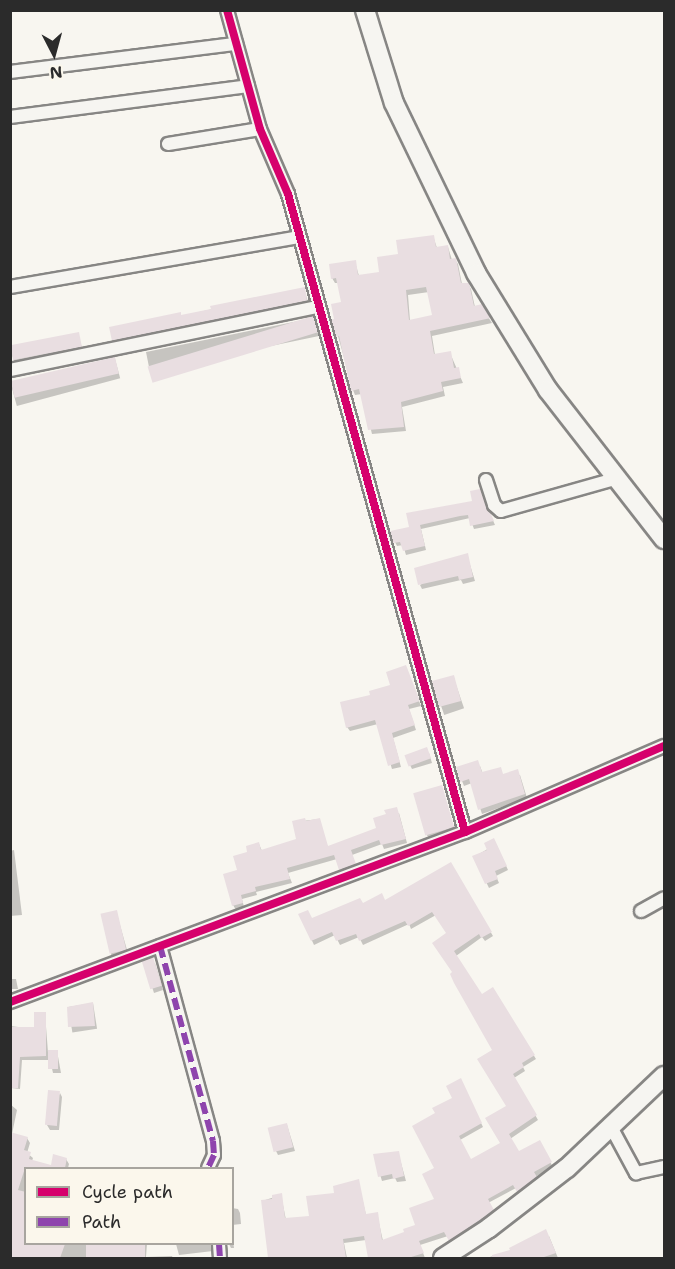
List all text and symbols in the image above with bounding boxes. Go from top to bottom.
north arrow [24,24,84,84]
text: N [49,61,63,84]
legend [24,1167,234,1245]
text: Cycle path [82,1180,173,1204]
text: Path [82,1210,121,1234]

